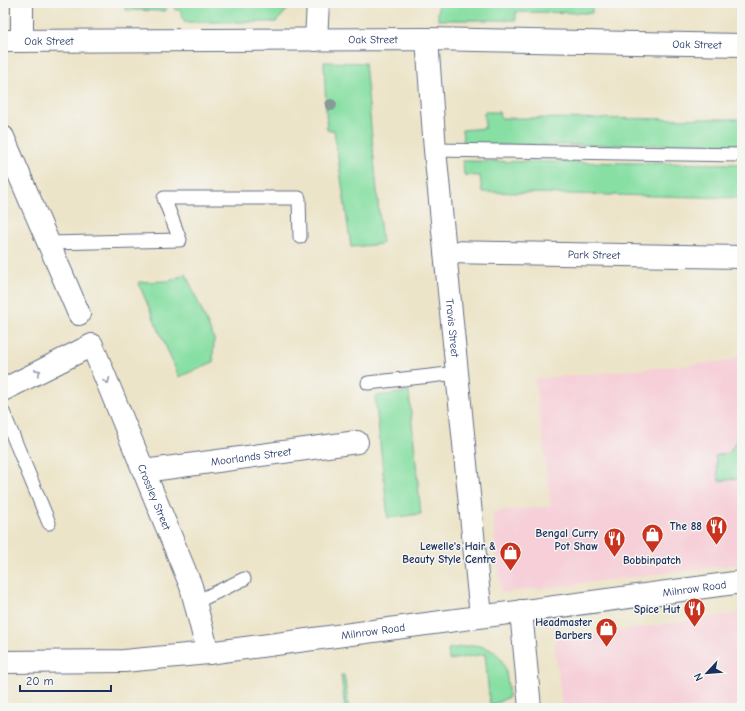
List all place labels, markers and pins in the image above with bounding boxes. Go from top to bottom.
restaurant icon: The 88 [704,513,730,546]
place label: The 88 [670,520,702,533]
shop icon: Bobbinpatch [639,521,665,554]
restaurant icon: Bengal Curry Pot Shaw [601,526,627,559]
place label: Bengal Curry Pot Shaw [536,527,598,553]
shop icon: Lewelle's Hair & Beauty Style Centre [498,539,524,572]
place label: Lewelle's Hair & Beauty Style Centre [402,540,497,566]
place label: Bobbinpatch [623,554,681,567]
restaurant icon: Spice Hut [682,596,708,629]
place label: Spice Hut [634,603,680,616]
shop icon: Headmaster Barbers [594,615,620,648]
place label: Headmaster Barbers [535,616,593,642]

